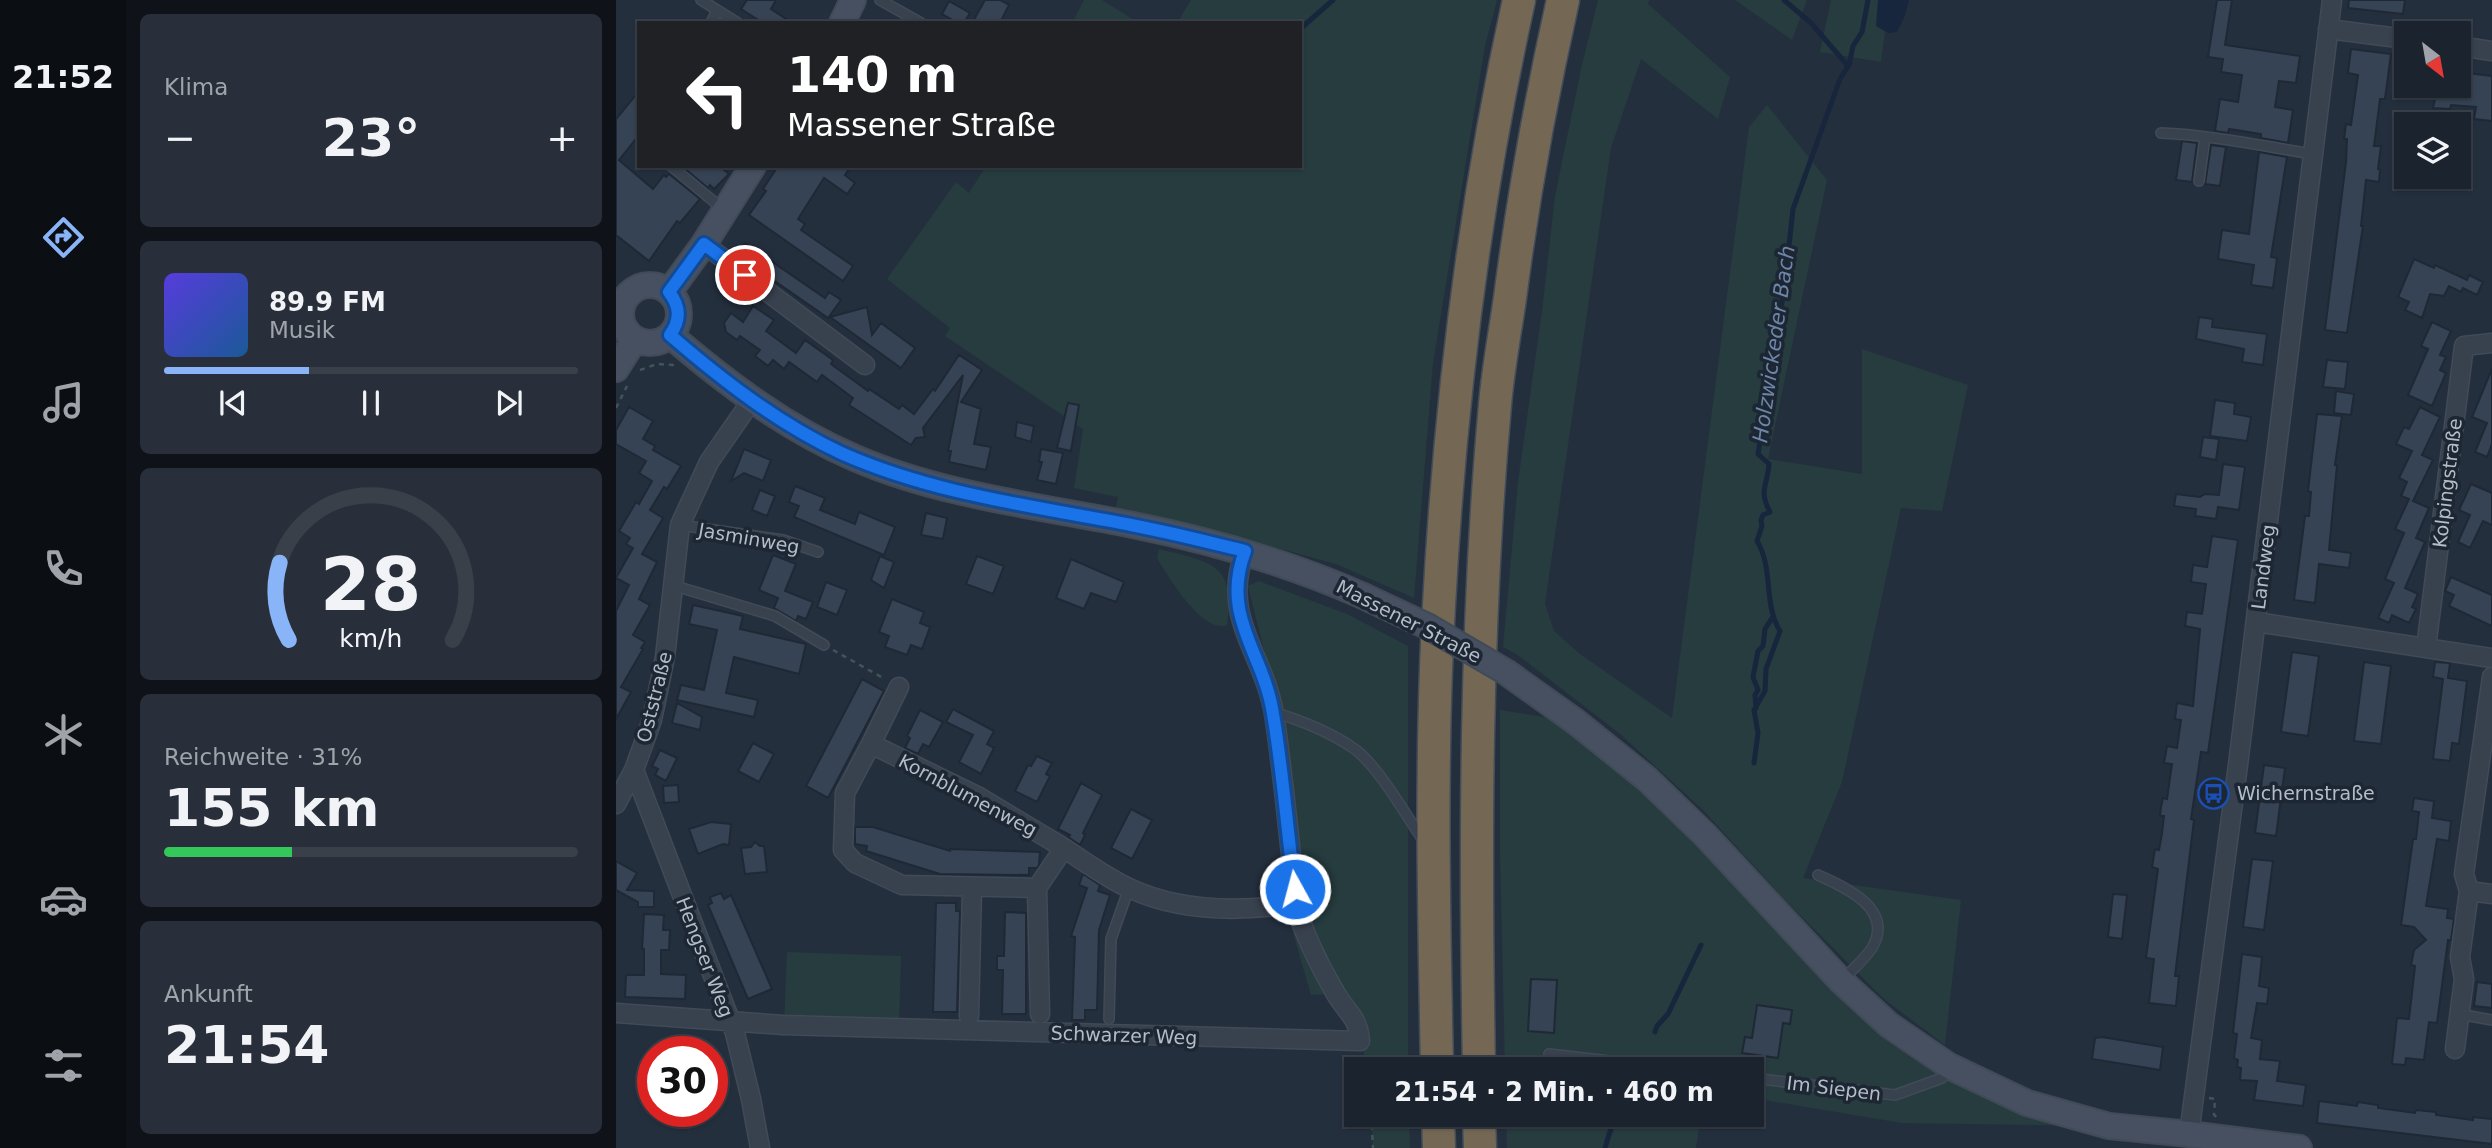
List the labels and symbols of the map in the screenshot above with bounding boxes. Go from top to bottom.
north arrow [2394,21,2471,98]
water label: Holzwickeder Bach [1748,244,1800,444]
pin [715,245,775,305]
street label: Kolpingstraße [2428,417,2466,549]
street label: Jasminweg [696,518,801,558]
street label: Landweg [2247,523,2279,611]
street label: Massener Straße [1333,575,1485,667]
street label: Oststraße [632,649,676,745]
street label: Kornblumenweg [895,749,1041,841]
bus stop icon: Wichernstraße [2197,776,2231,810]
place label: Wichernstraße [2237,782,2375,804]
position arrow [1258,852,1332,926]
street label: Hengser Weg [672,894,738,1020]
street label: Schwarzer Weg [1050,1021,1198,1049]
speed limit sign: 30 [637,1036,728,1127]
street label: Im Siepen [1786,1071,1882,1105]

